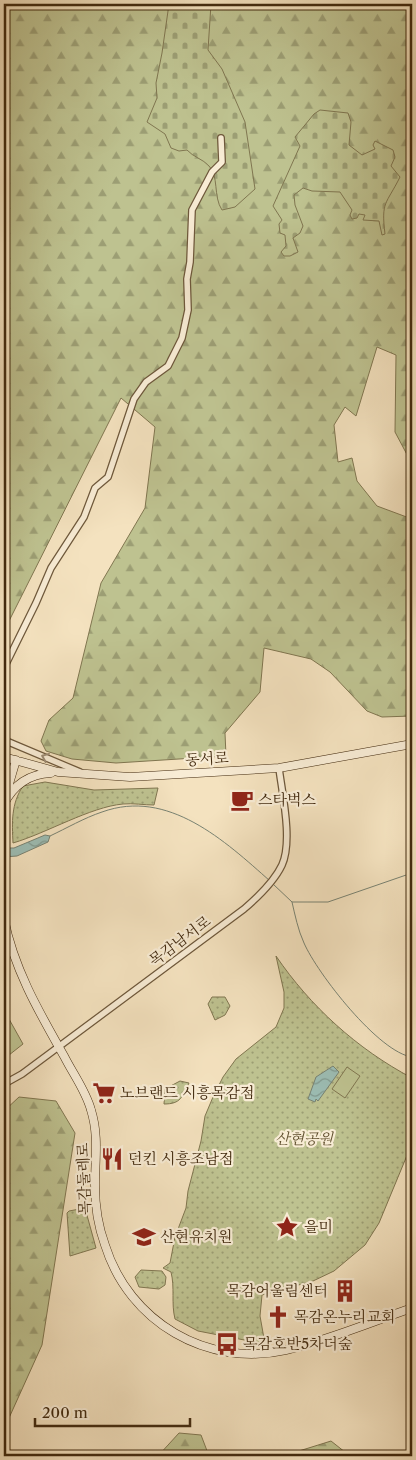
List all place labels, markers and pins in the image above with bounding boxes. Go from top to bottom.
cafe icon: 스타벅스 [229,787,255,813]
place label: 스타벅스 [258,790,316,809]
supermarket icon: 노브랜드 시흥목감점 [91,1080,117,1106]
place label: 노브랜드 시흥목감점 [120,1083,254,1102]
restaurant icon: 던킨 시흥조남점 [99,1146,125,1172]
place label: 던킨 시흥조남점 [128,1149,233,1168]
place icon: 을미 [274,1214,300,1240]
place label: 을미 [304,1217,333,1236]
school or university icon: 산현유치원 [131,1224,157,1250]
place label: 산현유치원 [160,1227,232,1246]
building icon: 목감어울림센터 [332,1278,358,1304]
place label: 목감어울림센터 [227,1281,328,1300]
church icon: 목감온누리교회 [265,1304,291,1330]
place label: 목감온누리교회 [294,1307,395,1326]
bus stop icon: 목감호반5차더숲 [214,1331,240,1357]
place label: 목감호반5차더숲 [243,1334,353,1353]

